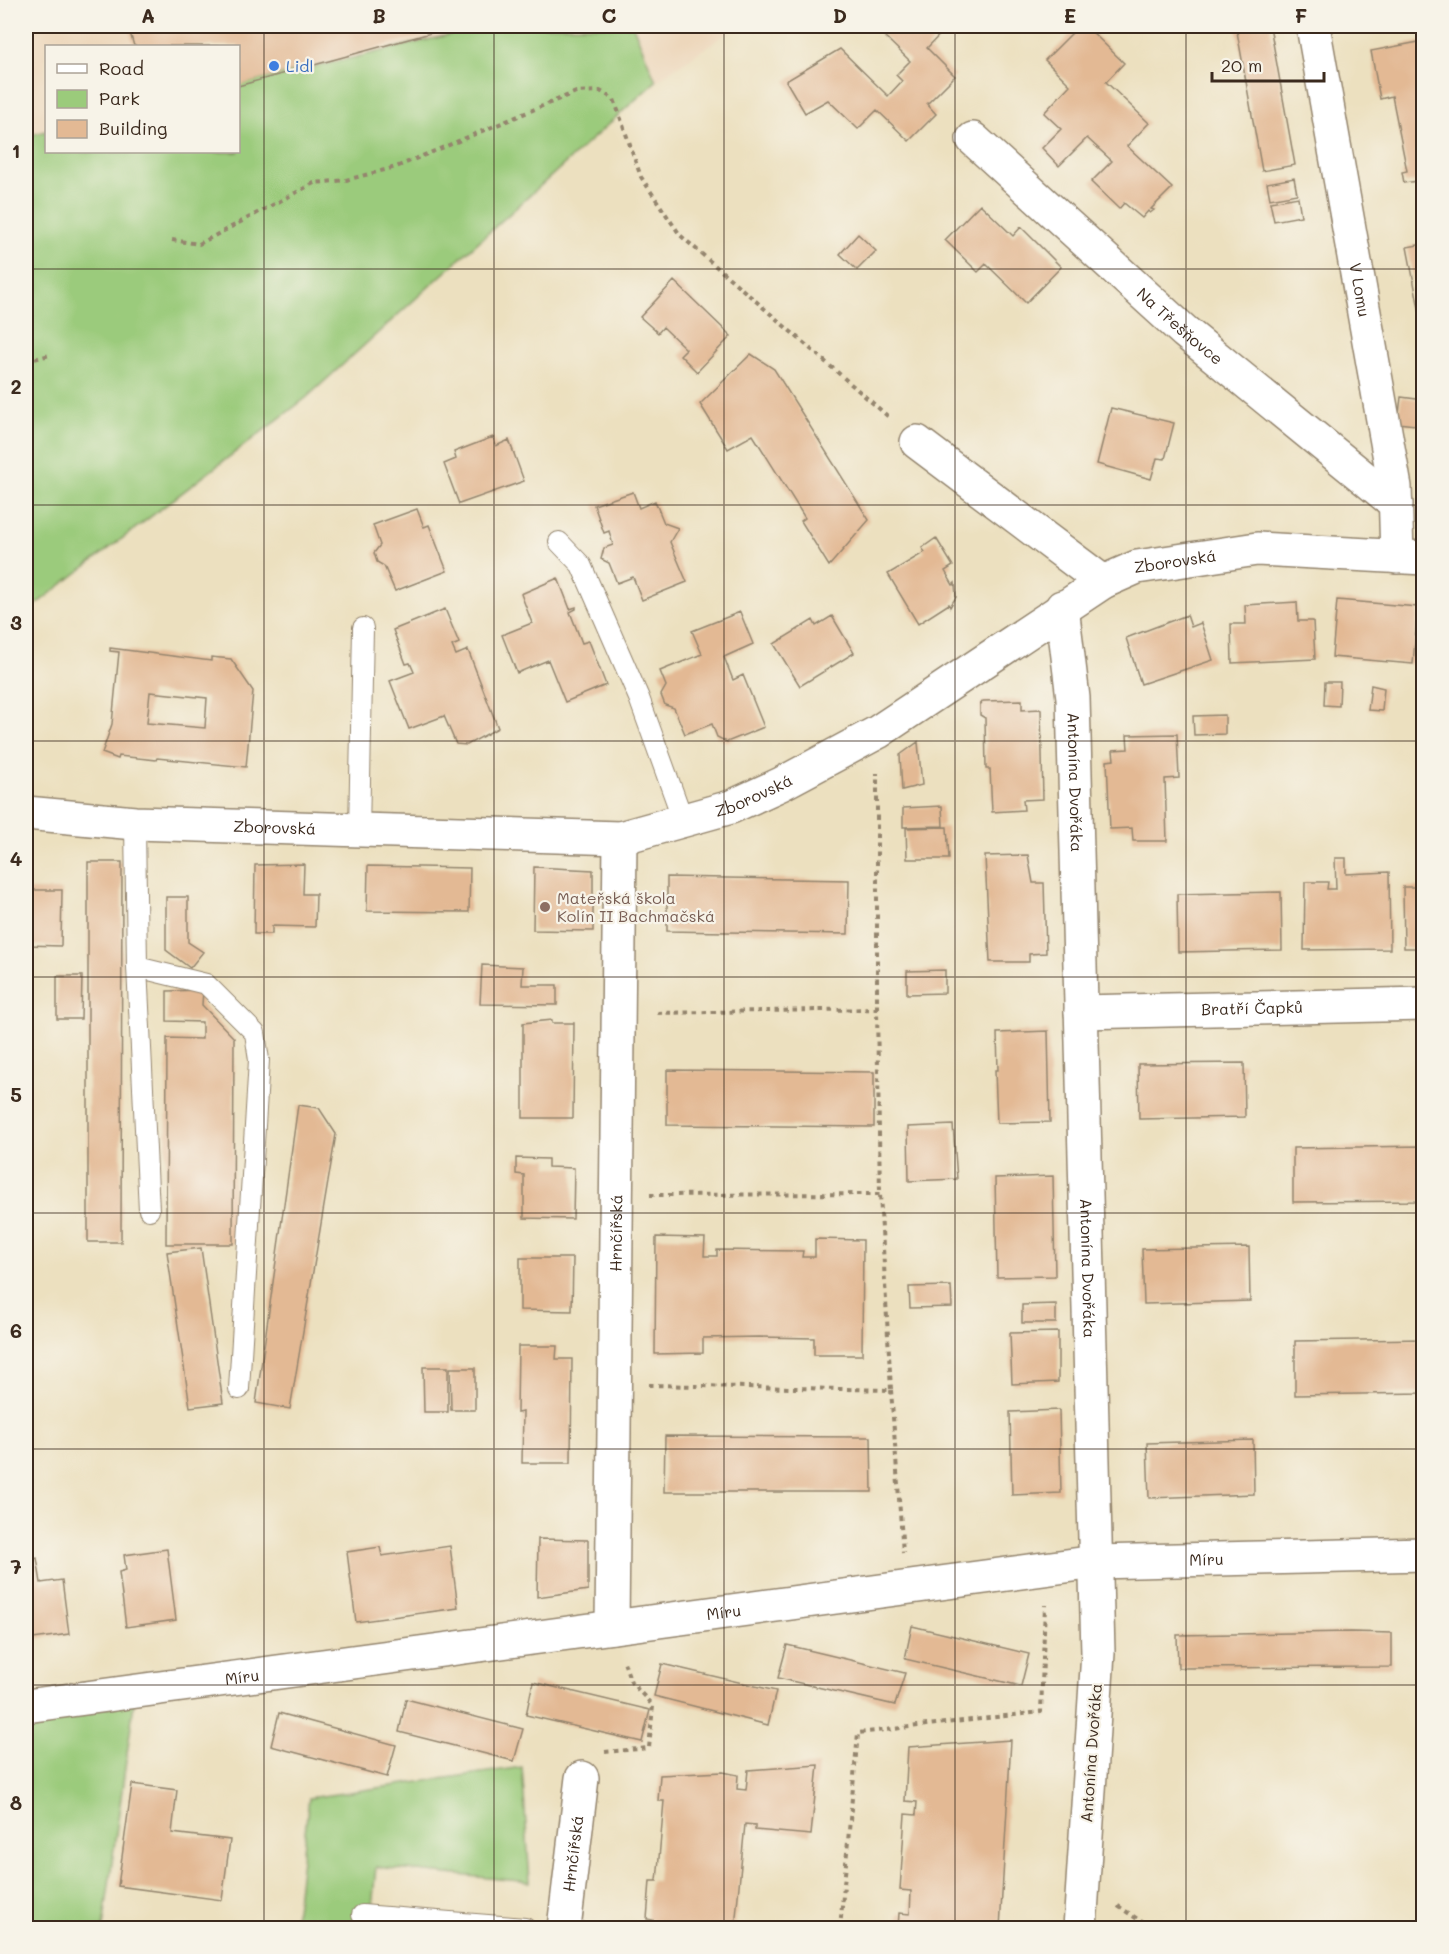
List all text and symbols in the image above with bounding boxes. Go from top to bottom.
text: A [141,2,155,28]
text: B [372,2,386,28]
text: C [602,2,617,28]
text: D [833,2,847,28]
text: E [1064,2,1076,28]
text: F [1295,2,1308,28]
legend [45,45,240,153]
scale bar [1212,45,1324,83]
text: 20 m [1221,53,1262,77]
place label: Lidl [286,55,313,76]
text: Road [99,56,144,80]
marker: Lidl [267,59,281,73]
text: Park [99,86,140,110]
text: Building [99,116,167,140]
text: 1 [12,137,20,163]
street label: V Lomu [1345,261,1376,319]
street label: Na Třešňovce [1133,282,1228,369]
text: 2 [10,373,22,399]
street label: Zborovská [1132,544,1217,577]
text: 3 [10,609,22,635]
street label: Antonína Dvořáka [1063,712,1088,852]
street label: Zborovská [712,769,796,821]
street label: Zborovská [233,815,316,839]
text: 4 [10,845,23,871]
place label: Mateřská škola Kolín II Bachmačská [557,887,715,926]
marker: Mateřská škola Kolín II Bachmačská [538,900,552,914]
street label: Bratří Čapků [1201,996,1303,1019]
text: 5 [10,1081,22,1107]
street label: Hrnčířská [605,1194,626,1272]
street label: Antonína Dvořáka [1076,1198,1101,1338]
text: 6 [10,1317,22,1343]
street label: Míru [1189,1548,1224,1570]
text: 7 [10,1553,22,1579]
street label: Míru [705,1599,742,1624]
street label: Míru [223,1664,261,1689]
street label: Antonína Dvořáka [1075,1683,1106,1823]
text: 8 [10,1789,22,1815]
street label: Hrnčířská [557,1814,587,1893]

